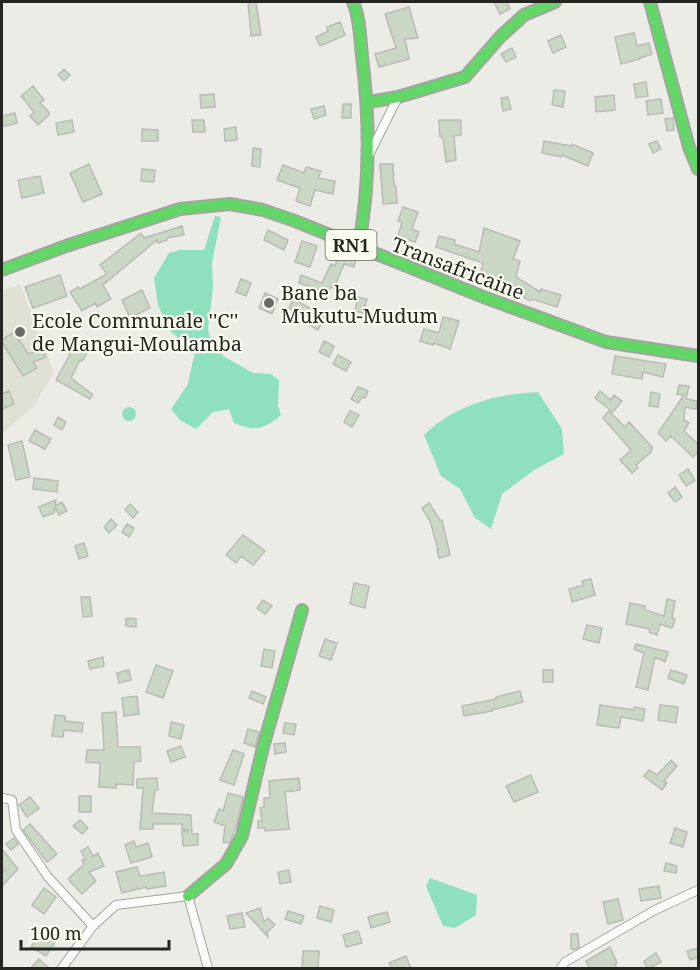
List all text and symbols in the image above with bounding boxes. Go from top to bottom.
road number: RN1 [326,230,376,260]
street label: Transafricaine [388,230,528,306]
place label: Bane ba Mukutu-Mudum [281,279,438,329]
marker: Bane ba Mukutu-Mudum [262,296,276,310]
place label: Ecole Communale ''C'' de Mangui-Moulamba [32,307,242,357]
marker: Ecole Communale ''C'' de Mangui-Moulamba [13,325,27,339]
scale bar [21,913,170,951]
text: 100 m [30,921,82,945]

